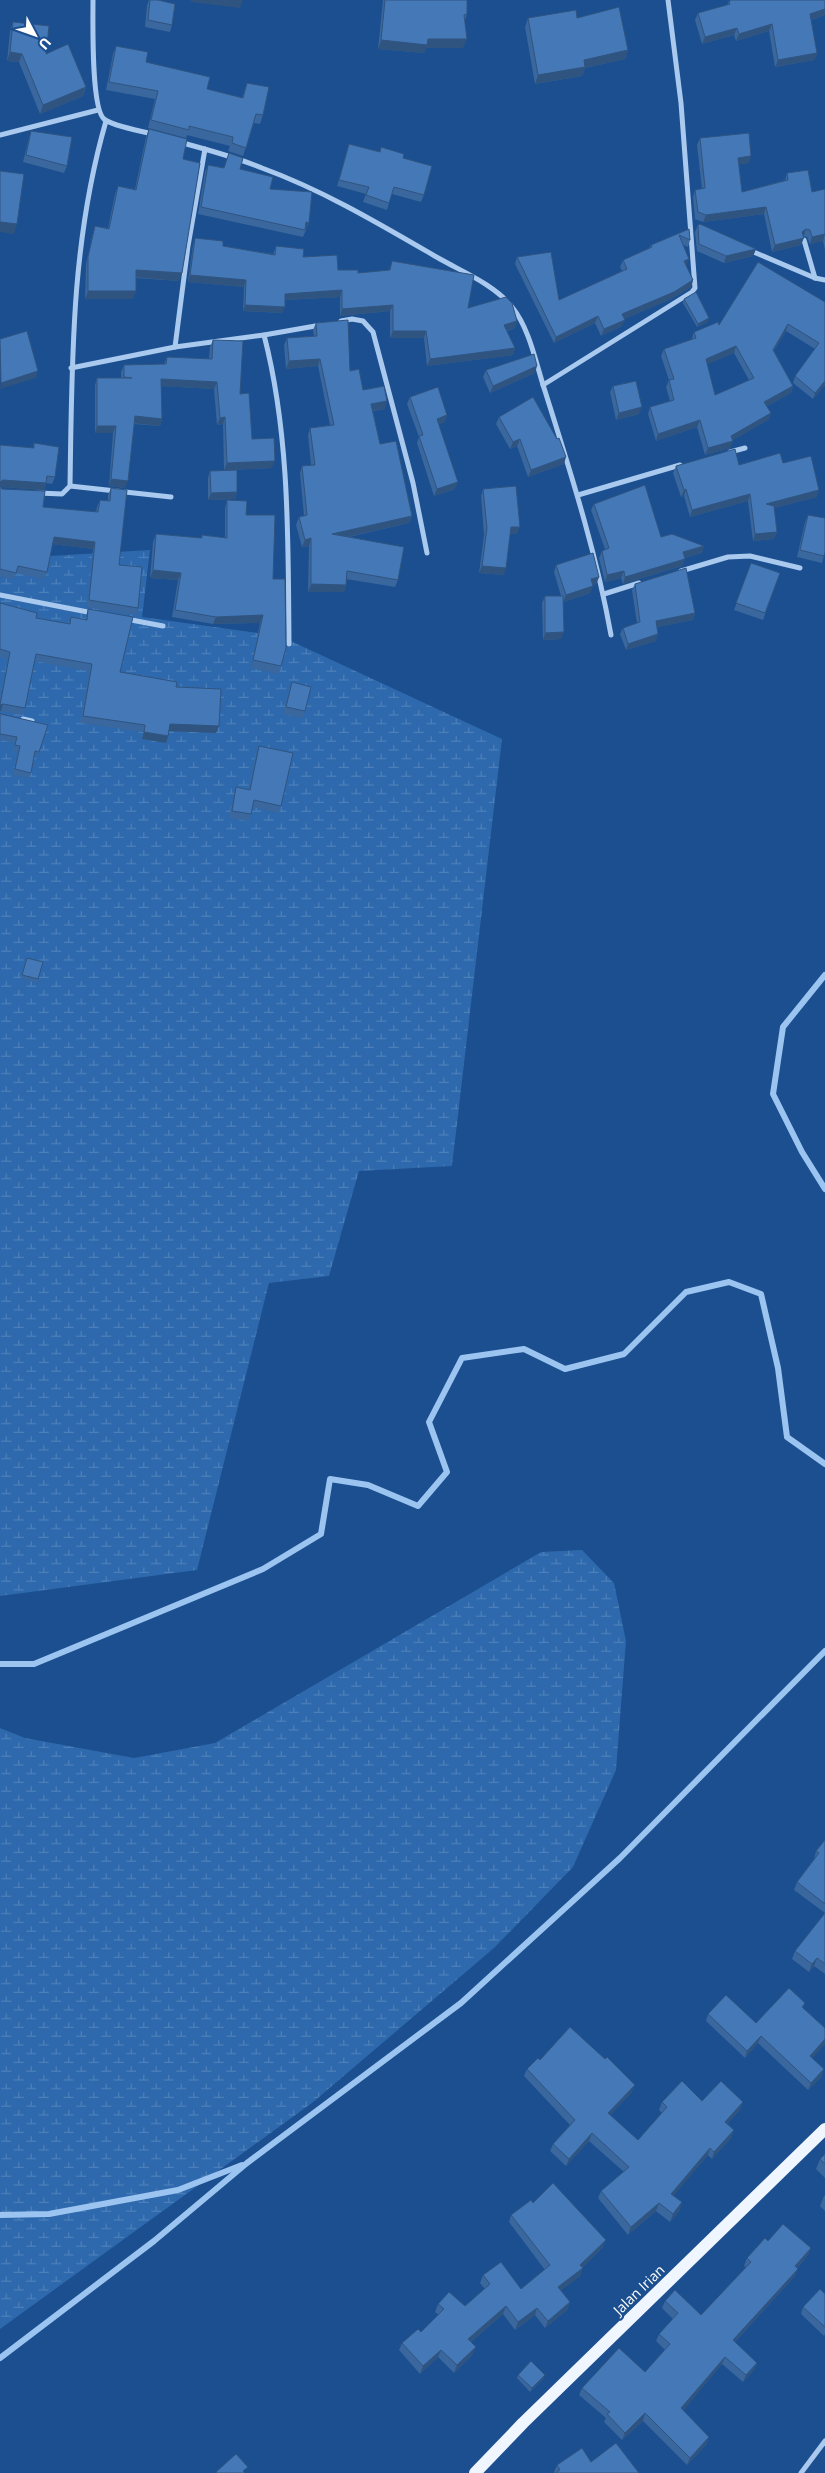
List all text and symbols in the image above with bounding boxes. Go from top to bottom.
north arrow [10,10,60,60]
text: U [35,34,56,54]
street label: Jalan Irian [607,2260,668,2320]

